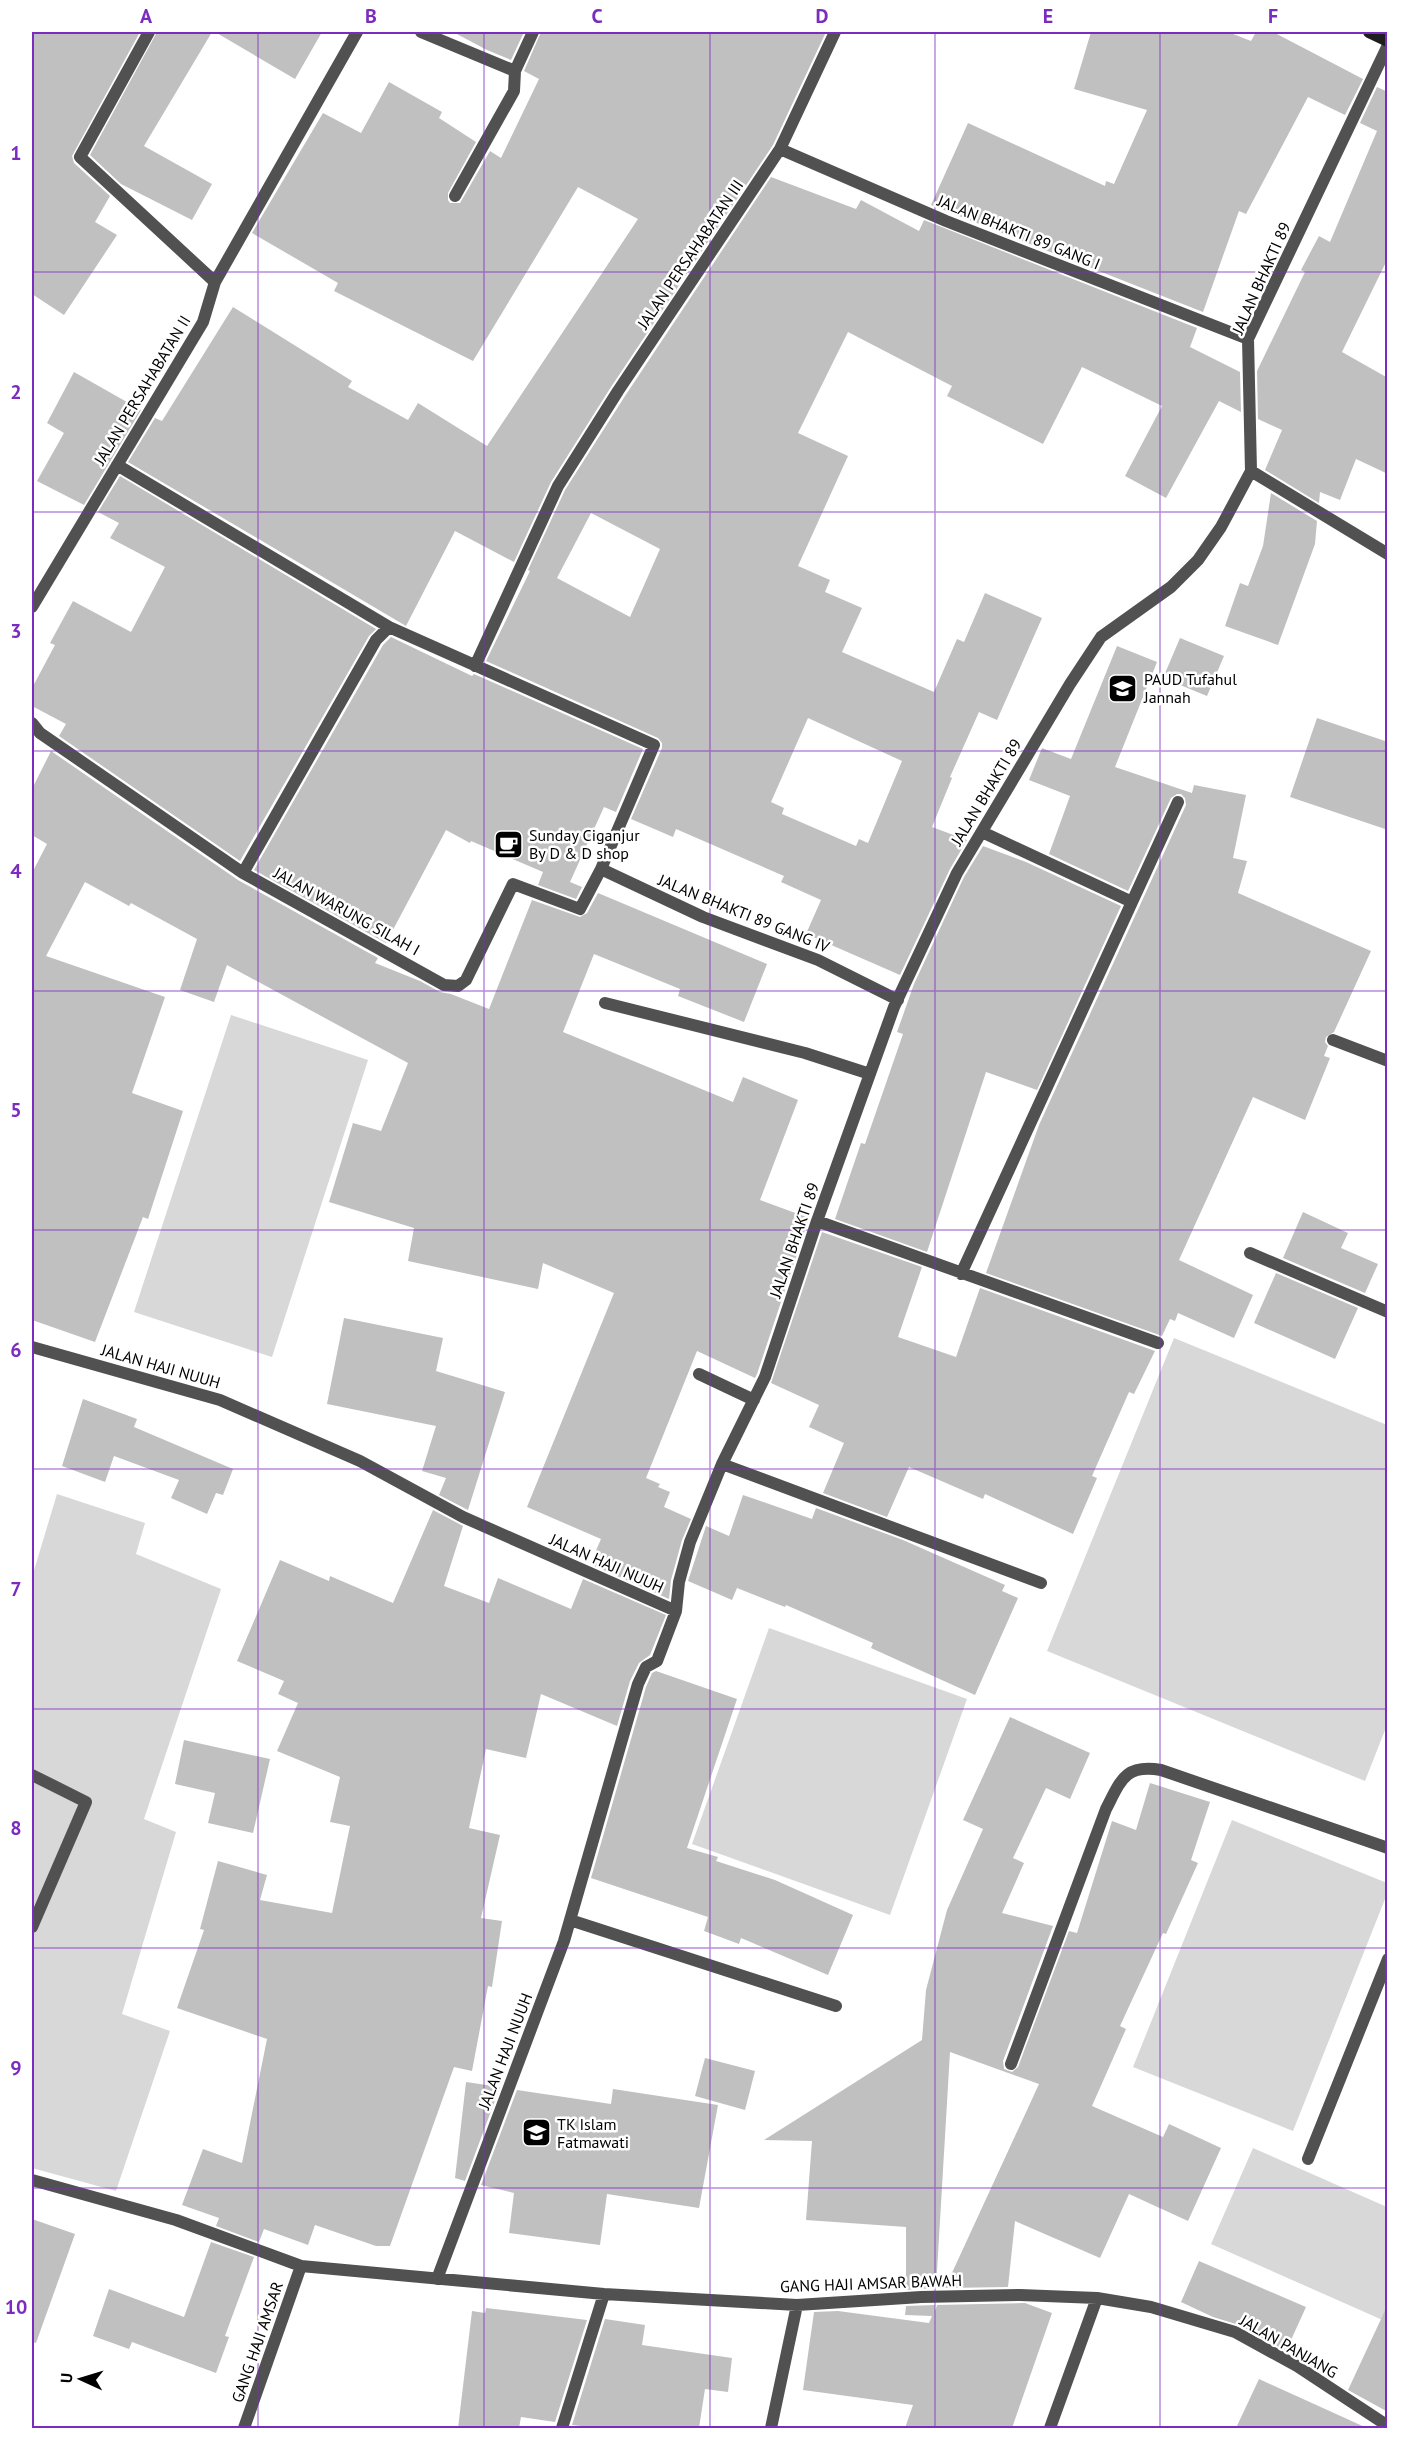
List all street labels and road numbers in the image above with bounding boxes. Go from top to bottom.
street label: JALAN PERSAHABATAN III [632,176,747,333]
street label: JALAN BHAKTI 89 GANG I [934,190,1103,274]
street label: JALAN BHAKTI 89 [1227,219,1295,338]
street label: JALAN PERSAHABATAN II [89,312,195,469]
street label: JALAN BHAKTI 89 [946,735,1026,850]
street label: JALAN WARUNG SILAH I [270,862,424,959]
street label: JALAN BHAKTI 89 GANG IV [655,869,833,957]
street label: JALAN BHAKTI 89 [765,1180,823,1301]
street label: JALAN HAJI NUUH [98,1339,223,1393]
street label: JALAN HAJI NUUH [546,1528,667,1597]
street label: JALAN HAJI NUUH [473,1990,536,2113]
street label: GANG HAJI AMSAR BAWAH [780,2270,962,2296]
street label: GANG HAJI AMSAR [227,2279,287,2405]
street label: JALAN PANJANG [1236,2309,1341,2382]

